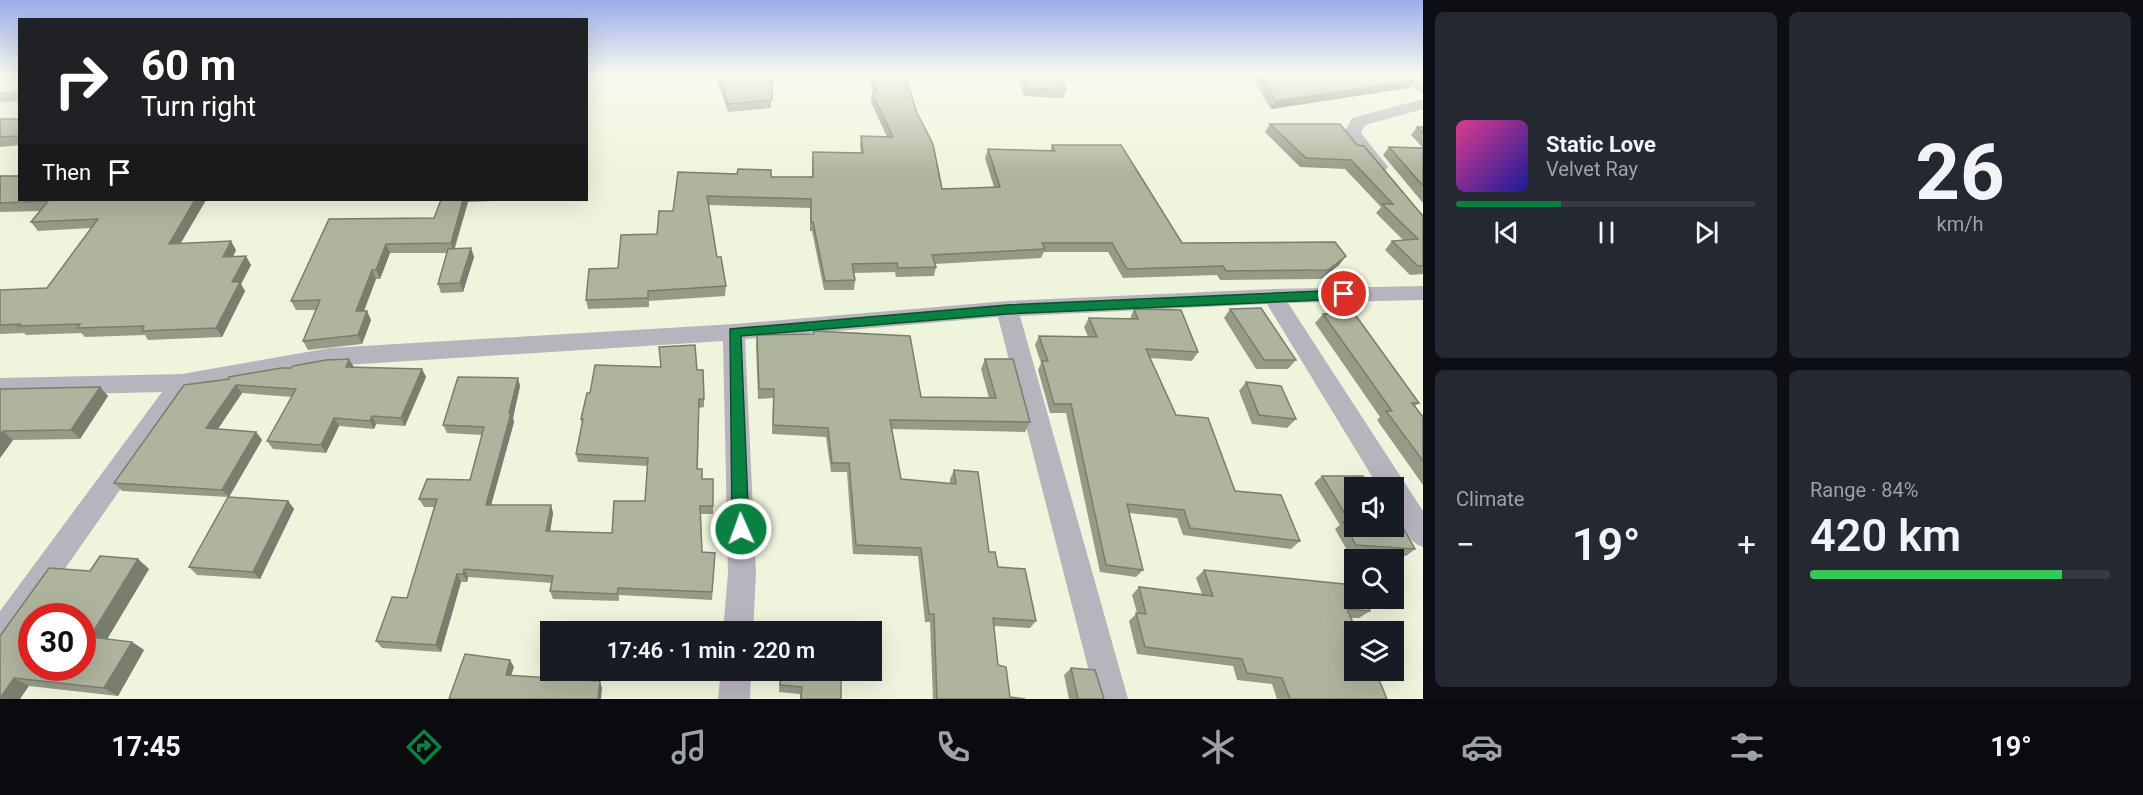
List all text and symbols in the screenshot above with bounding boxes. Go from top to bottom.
text: 60 m [141,41,236,90]
icon: right [42,42,120,120]
text: Turn right [141,91,256,123]
text: 26 [1915,127,2005,218]
text: Static Love [1546,132,1656,157]
icon: arrive [103,156,136,189]
text: Velvet Ray [1546,157,1638,181]
text: Then [42,160,91,185]
text: km/h [1937,212,1983,236]
icon: previous [1490,216,1523,249]
icon: pause [1590,216,1623,249]
icon: next [1690,216,1723,249]
pin [1318,268,1369,319]
icon: arrive [1327,277,1360,310]
map controls [1344,477,1404,681]
button: sound [1344,477,1404,537]
text: Range · 84% [1810,478,1918,502]
text: Climate [1456,487,1524,511]
position arrow [709,497,773,561]
text: 420 km [1810,509,1961,562]
text: 19° [1572,518,1640,571]
text: − [1456,525,1475,564]
text: + [1737,525,1756,564]
button: search [1344,549,1404,609]
speed limit sign: 30 [18,603,96,681]
button: layers [1344,621,1404,681]
text: 17:46 · 1 min · 220 m [607,638,815,663]
icon: directions [403,726,445,768]
icon: music [668,726,710,768]
icon: phone [932,726,974,768]
icon: climate [1197,726,1239,768]
icon: car [1461,726,1503,768]
icon: filters [1726,726,1768,768]
text: 17:45 [111,731,181,763]
text: 19° [1990,731,2032,763]

